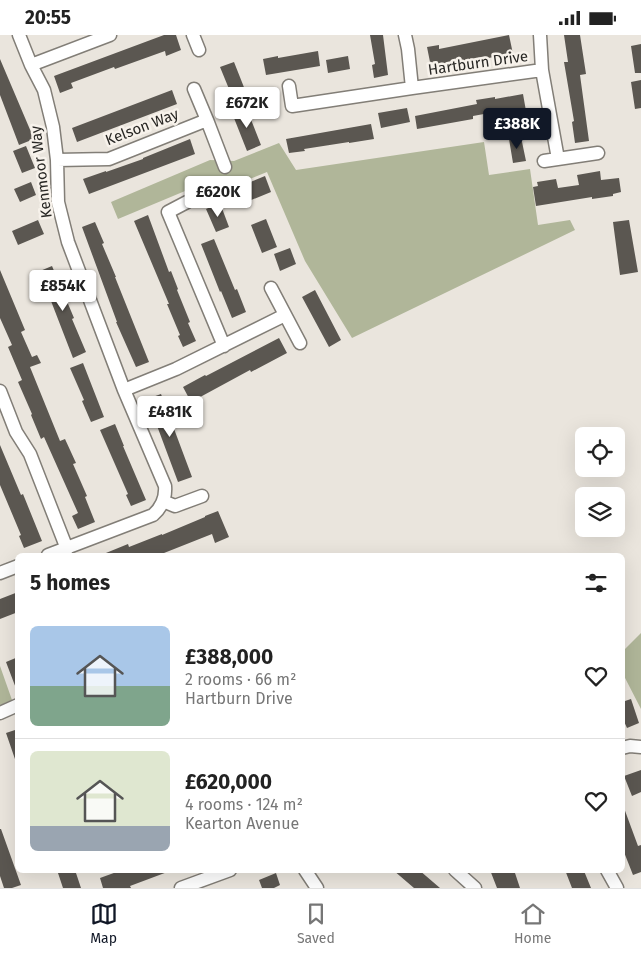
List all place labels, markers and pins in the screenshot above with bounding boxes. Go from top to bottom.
pin: £672K [212,87,282,129]
pin: £388K [482,107,552,150]
pin: £620K [183,175,253,218]
pin: £854K [28,269,98,312]
pin: £481K [135,395,205,438]

